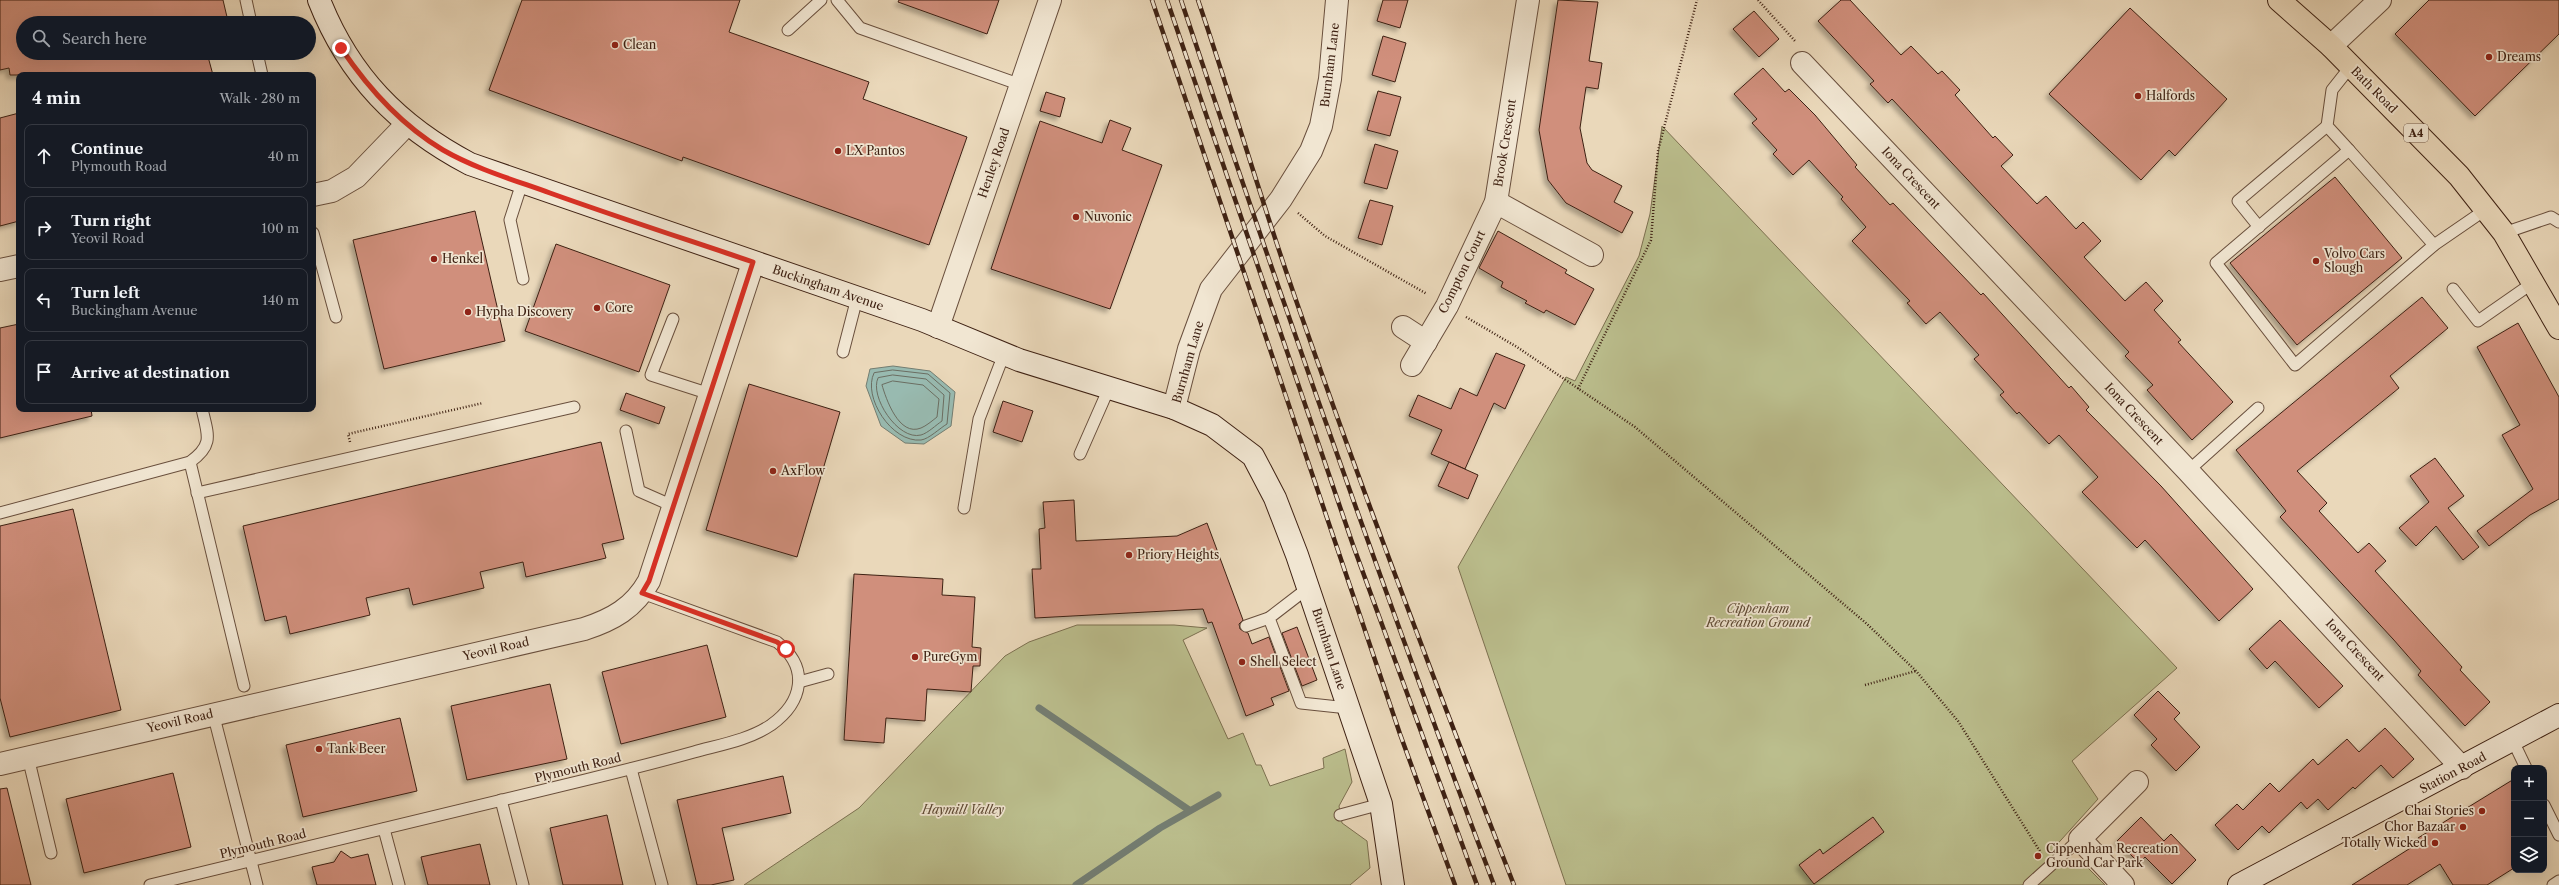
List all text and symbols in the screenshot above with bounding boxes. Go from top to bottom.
search box [16,16,316,60]
street label: Burnham Lane [1317,22,1342,108]
icon: search [30,27,52,49]
text: Search here [62,29,147,48]
place label: Clean [623,37,657,52]
route end [332,39,350,57]
marker: Clean [610,40,620,50]
place label: Dreams [2497,49,2541,64]
marker: Dreams [2484,52,2494,62]
street label: Bath Road [2348,63,2401,116]
text: 4 min [32,88,81,108]
place label: Halfords [2146,88,2195,103]
text: Walk · 280 m [219,90,300,106]
marker: Halfords [2133,91,2143,101]
street label: Brook Crescent [1490,97,1519,188]
road number: A4 [2404,124,2428,142]
street label: Henley Road [974,125,1013,200]
text: Continue [71,139,143,158]
place label: LX Pantos [846,143,905,158]
street label: Iona Crescent [1879,144,1944,212]
icon: ahead [33,145,55,167]
marker: LX Pantos [833,146,843,156]
text: 40 m [268,148,299,164]
text: Plymouth Road [71,158,167,174]
place label: Nuvonic [1084,209,1132,224]
text: Turn right [71,211,151,230]
marker: Nuvonic [1071,212,1081,222]
icon: right [33,217,55,239]
text: 100 m [261,220,299,236]
street label: Compton Court [1435,227,1489,316]
text: Yeovil Road [71,230,144,246]
place label: Volvo Cars Slough [2323,246,2385,275]
place label: Henkel [442,251,483,266]
marker: Henkel [429,254,439,264]
marker: Volvo Cars Slough [2311,256,2321,266]
street label: Buckingham Avenue [770,261,886,314]
text: Turn left [71,283,140,302]
icon: left [33,289,55,311]
text: 140 m [262,292,299,308]
place label: Core [605,300,634,315]
text: Buckingham Avenue [71,302,198,318]
marker: Core [592,303,602,313]
place label: Hypha Discovery [476,304,574,319]
marker: Hypha Discovery [463,307,473,317]
street label: Burnham Lane [1169,319,1207,405]
icon: arrive [33,361,55,383]
text: Arrive at destination [71,363,230,382]
street label: Iona Crescent [2102,380,2167,448]
place label: AxFlow [780,463,826,478]
marker: AxFlow [768,466,778,476]
place label: Priory Heights [1137,547,1219,562]
marker: Priory Heights [1124,550,1134,560]
park label: Cippenham Recreation Ground [1705,601,1812,630]
street label: Burnham Lane [1309,606,1350,692]
street label: Iona Crescent [2323,616,2388,684]
street label: Yeovil Road [460,633,531,664]
route start [777,640,795,658]
place label: PureGym [923,649,977,664]
marker: PureGym [910,652,920,662]
place label: Shell Select [1250,654,1317,669]
marker: Shell Select [1237,657,1247,667]
street label: Yeovil Road [144,705,215,736]
place label: Tank Beer [327,741,385,756]
marker: Tank Beer [314,744,324,754]
street label: Station Road [2417,748,2489,796]
street label: Plymouth Road [533,749,623,786]
map controls [2511,765,2547,873]
button: + [2511,765,2547,801]
button: − [2511,801,2547,837]
park label: Haymill Valley [921,802,1004,817]
place label: Chai Stories [2405,803,2474,818]
marker: Chai Stories [2477,806,2487,816]
place label: Chor Bazaar [2384,819,2455,834]
marker: Chor Bazaar [2458,822,2468,832]
street label: Plymouth Road [218,825,308,862]
place label: Totally Wicked [2342,835,2428,850]
button: layers [2511,837,2547,873]
marker: Totally Wicked [2430,838,2440,848]
place label: Cippenham Recreation Ground Car Park [2046,841,2179,870]
marker: Cippenham Recreation Ground Car Park [2033,851,2043,861]

